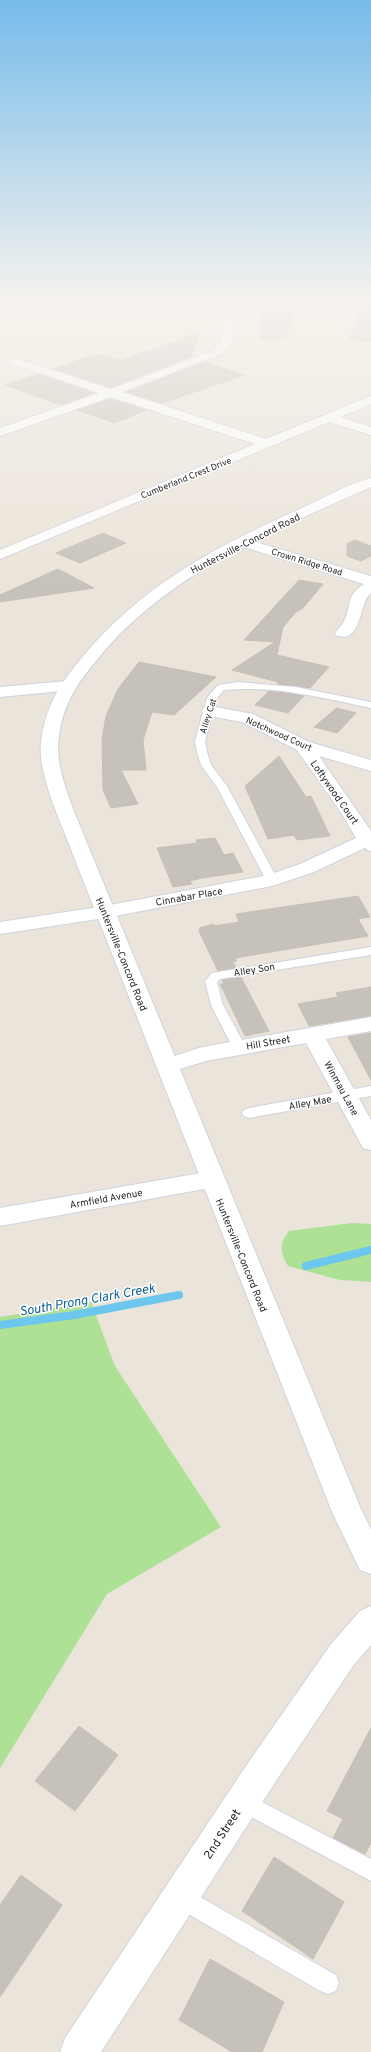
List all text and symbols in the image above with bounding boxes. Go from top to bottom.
street label: Cumberland Crest Drive [139,455,233,502]
street label: Huntersville-Concord Road [189,511,303,578]
street label: Crown Ridge Road [270,546,344,579]
street label: Alley Cat [198,697,219,735]
street label: Notchwood Court [244,715,313,754]
street label: Loftywood Court [307,758,361,828]
street label: Cinnabar Place [155,885,224,910]
street label: Huntersville-Concord Road [92,896,149,1013]
street label: Alley Son [233,961,276,980]
street label: Hill Street [245,1033,292,1054]
street label: Winmau Lane [320,1059,361,1118]
street label: Alley Mae [288,1093,333,1114]
street label: Armfield Avenue [69,1187,144,1212]
street label: Huntersville-Concord Road [212,1197,269,1314]
water label: South Prong Clark Creek [18,1281,157,1321]
street label: 2nd Street [201,1806,245,1863]

